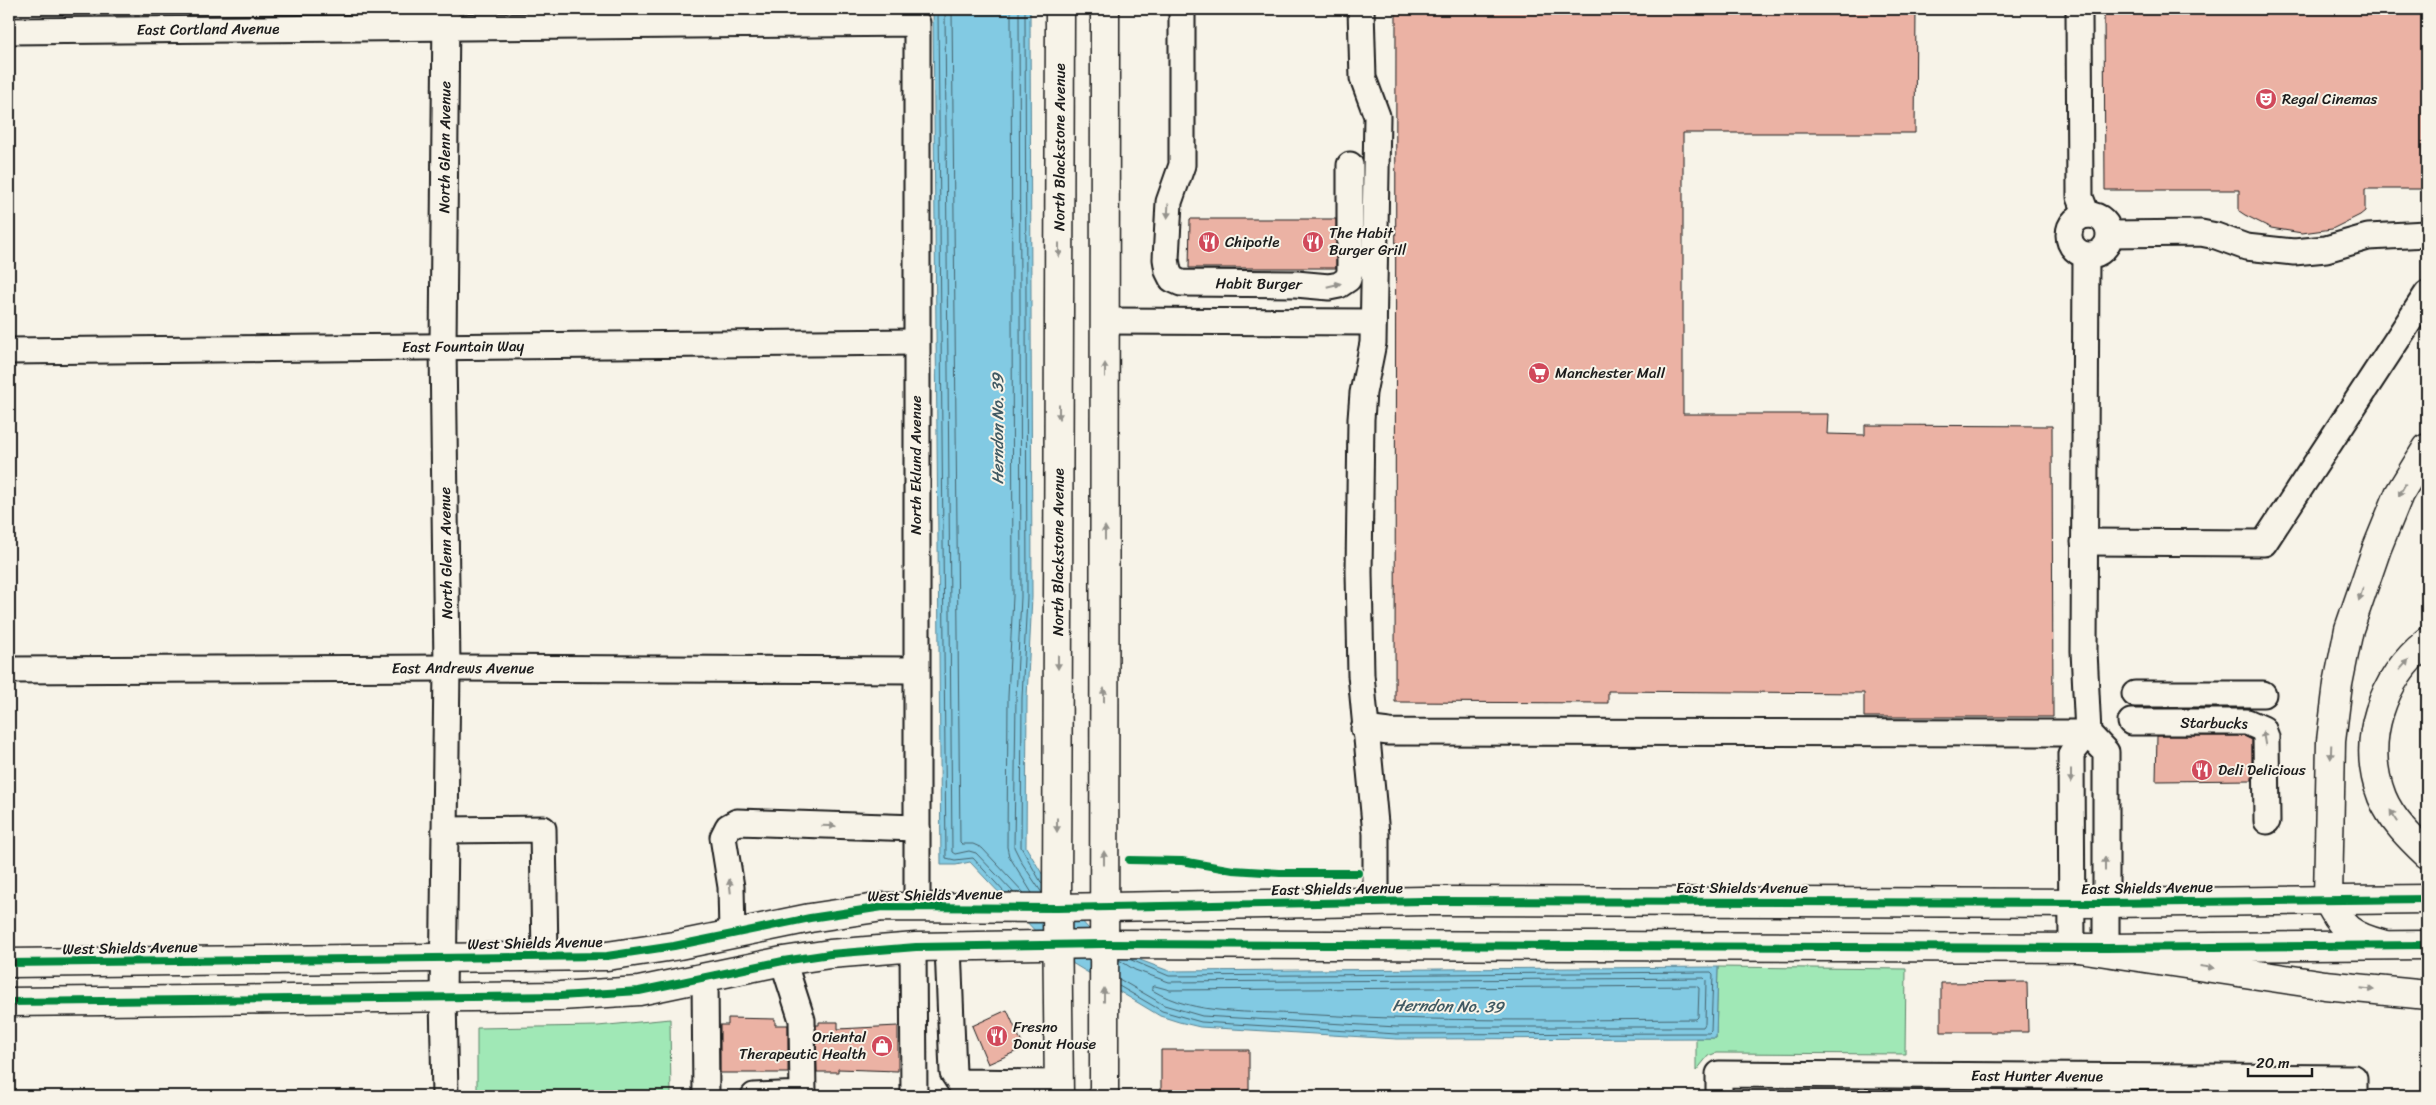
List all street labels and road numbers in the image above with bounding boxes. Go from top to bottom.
street label: East Cortland Avenue [137,16,279,43]
street label: North Blackstone Avenue [1046,63,1073,231]
street label: North Glenn Avenue [431,80,458,213]
street label: Habit Burger [1215,270,1304,298]
street label: East Fountain Way [402,333,525,360]
street label: North Eklund Avenue [903,395,929,535]
street label: North Blackstone Avenue [1045,468,1071,636]
street label: North Glenn Avenue [432,486,460,619]
street label: East Andrews Avenue [392,655,535,681]
street label: Starbucks [2180,709,2249,737]
street label: East Shields Avenue [2081,874,2213,902]
street label: East Shields Avenue [1271,875,1403,903]
street label: East Shields Avenue [1676,875,1808,901]
street label: West Shields Avenue [867,881,1003,909]
street label: West Shields Avenue [467,929,603,957]
street label: West Shields Avenue [62,934,198,962]
street label: East Hunter Avenue [1971,1063,2103,1089]

